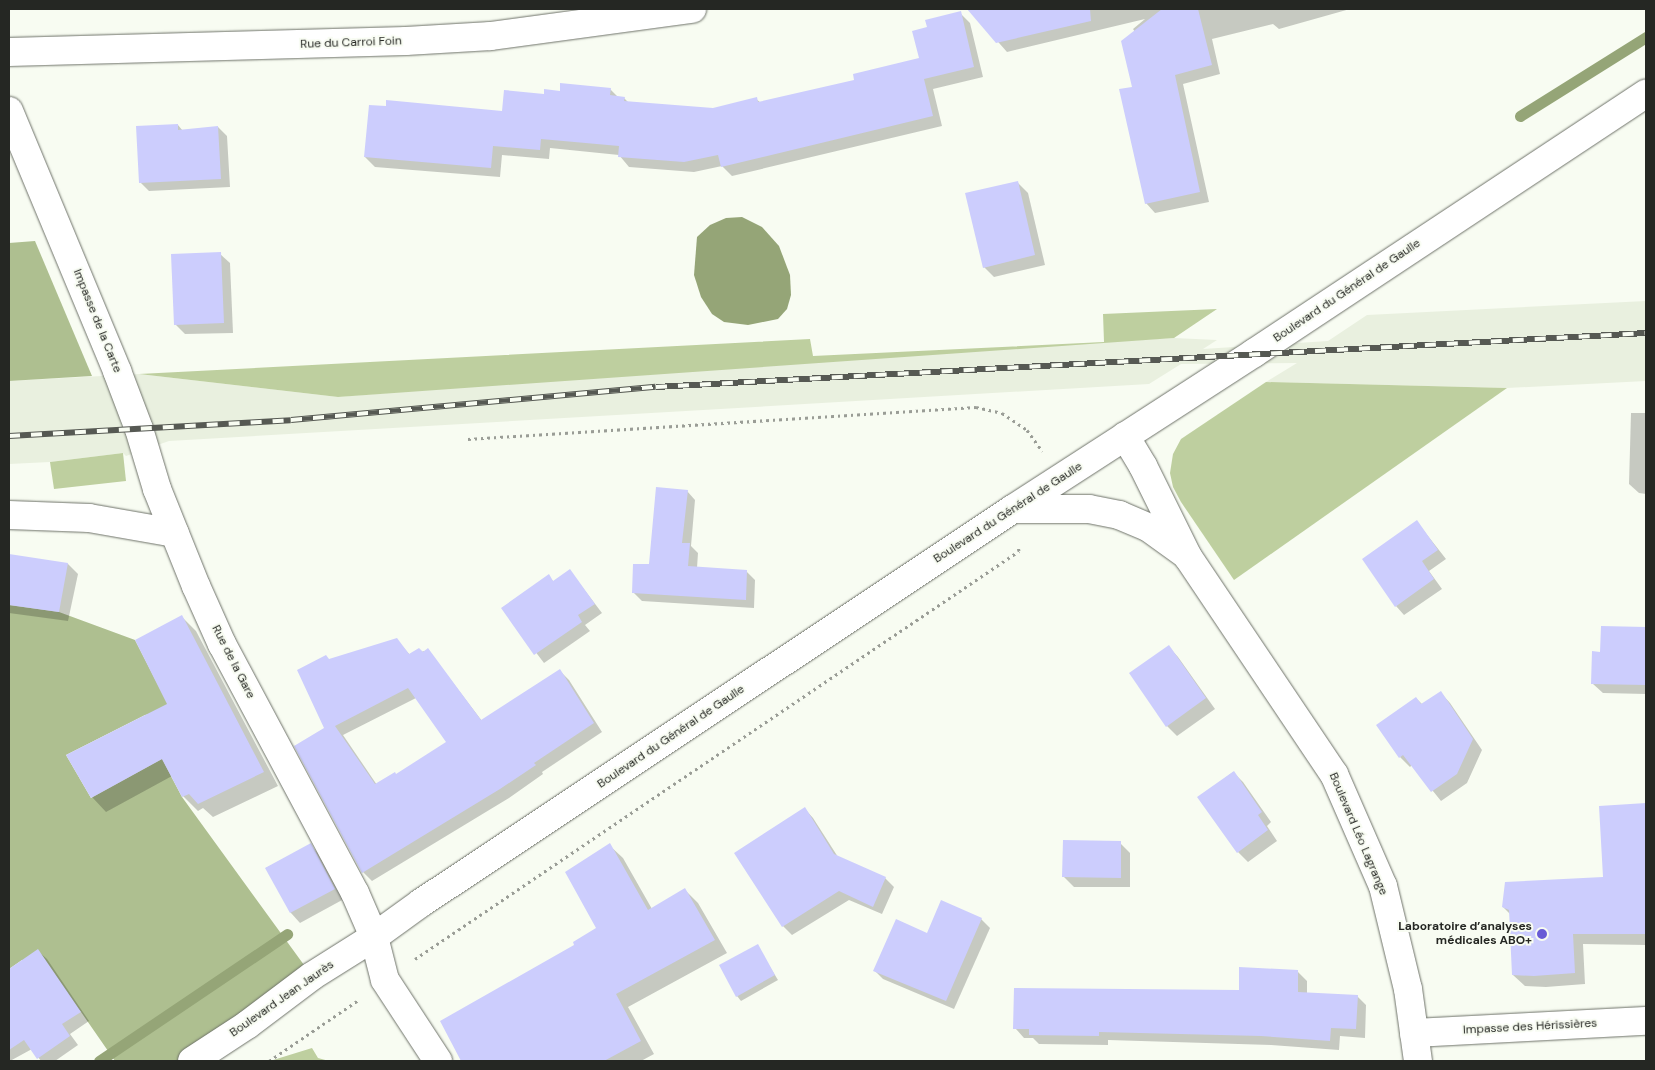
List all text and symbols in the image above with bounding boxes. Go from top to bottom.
street label: Rue du Carroi Foin [300,34,402,52]
street label: Boulevard du Général de Gaulle [1271,236,1423,346]
street label: Impasse de la Carte [70,267,124,375]
street label: Boulevard du Général de Gaulle [931,460,1085,566]
street label: Rue de la Gare [208,623,258,701]
street label: Boulevard du Général de Gaulle [595,682,747,792]
street label: Boulevard Léo Lagrange [1326,771,1390,897]
place label: Laboratoire d’analyses médicales ABO+ [1398,920,1532,948]
marker: Laboratoire d’analyses médicales ABO+ [1536,928,1548,940]
street label: Boulevard Jean Jaurès [227,958,337,1040]
street label: Impasse des Hérissières [1463,1016,1597,1038]

